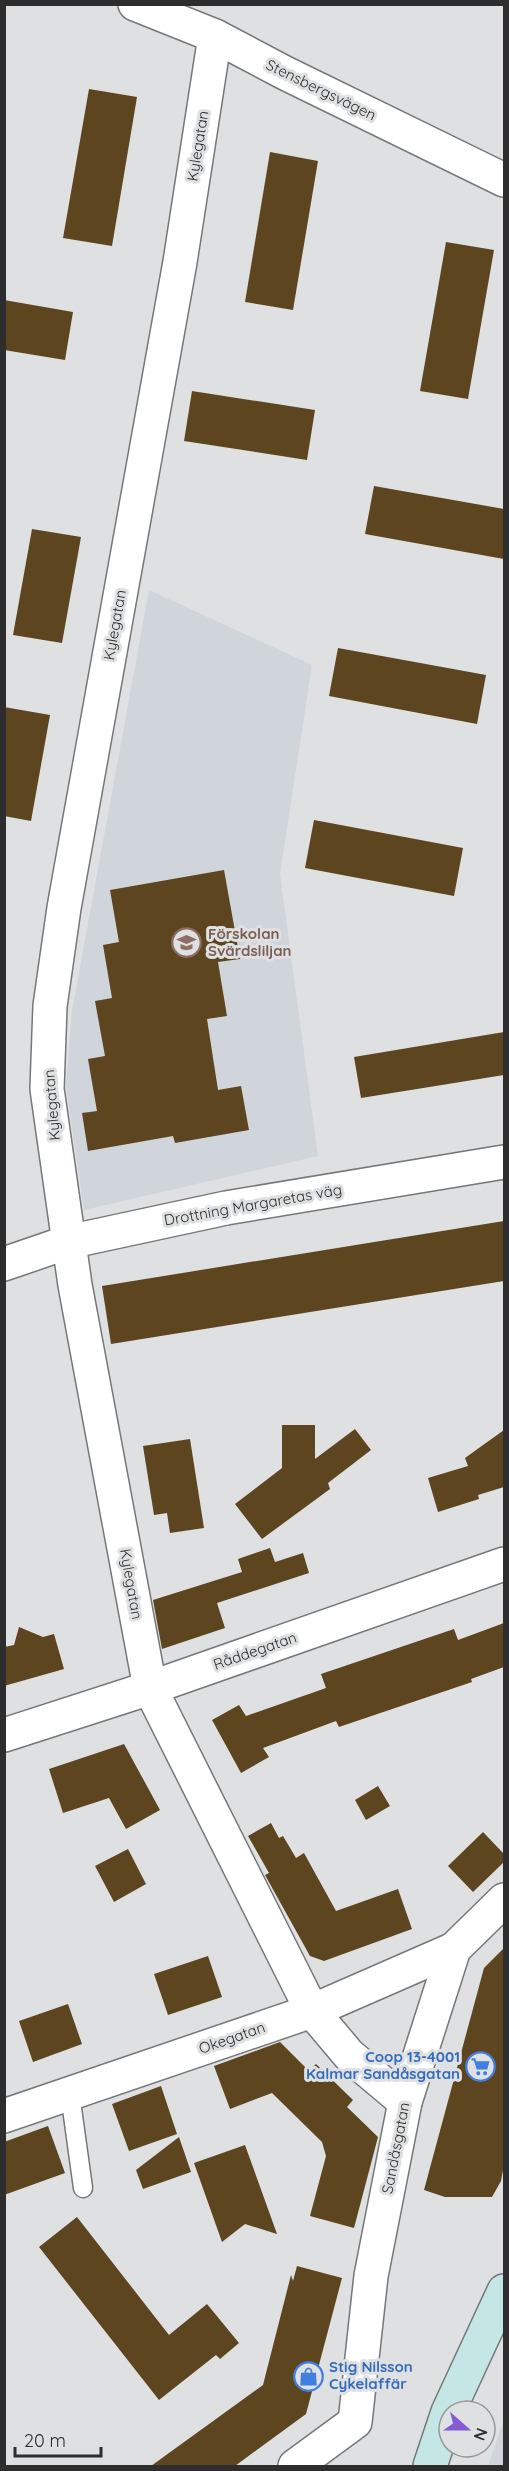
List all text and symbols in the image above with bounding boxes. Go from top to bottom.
street label: Stensbergsvägen [263,55,379,124]
street label: Kylegatan [183,109,212,183]
street label: Kylegatan [99,588,130,662]
place label: Förskolan Svärdsliljan [208,924,292,960]
school or university icon: Förskolan Svärdsliljan [171,927,203,959]
street label: Kylegatan [39,1069,64,1141]
street label: Drottning Margaretas väg [162,1179,343,1230]
street label: Kylegatan [116,1547,147,1621]
street label: Råddegatan [211,1627,299,1674]
street label: Okegatan [196,2017,267,2058]
place label: Coop 13-4001 Kalmar Sandåsgatan [306,2047,460,2083]
supermarket icon: Coop 13-4001 Kalmar Sandåsgatan [465,2050,497,2082]
street label: Sandåsgatan [377,2101,414,2195]
place label: Stig Nilsson Cykelaffär [329,2357,413,2393]
shop icon: Stig Nilsson Cykelaffär [292,2360,324,2392]
north arrow [437,2399,497,2459]
scale bar [15,2420,100,2458]
text: N [470,2425,492,2443]
text: 20 m [24,2429,66,2452]

